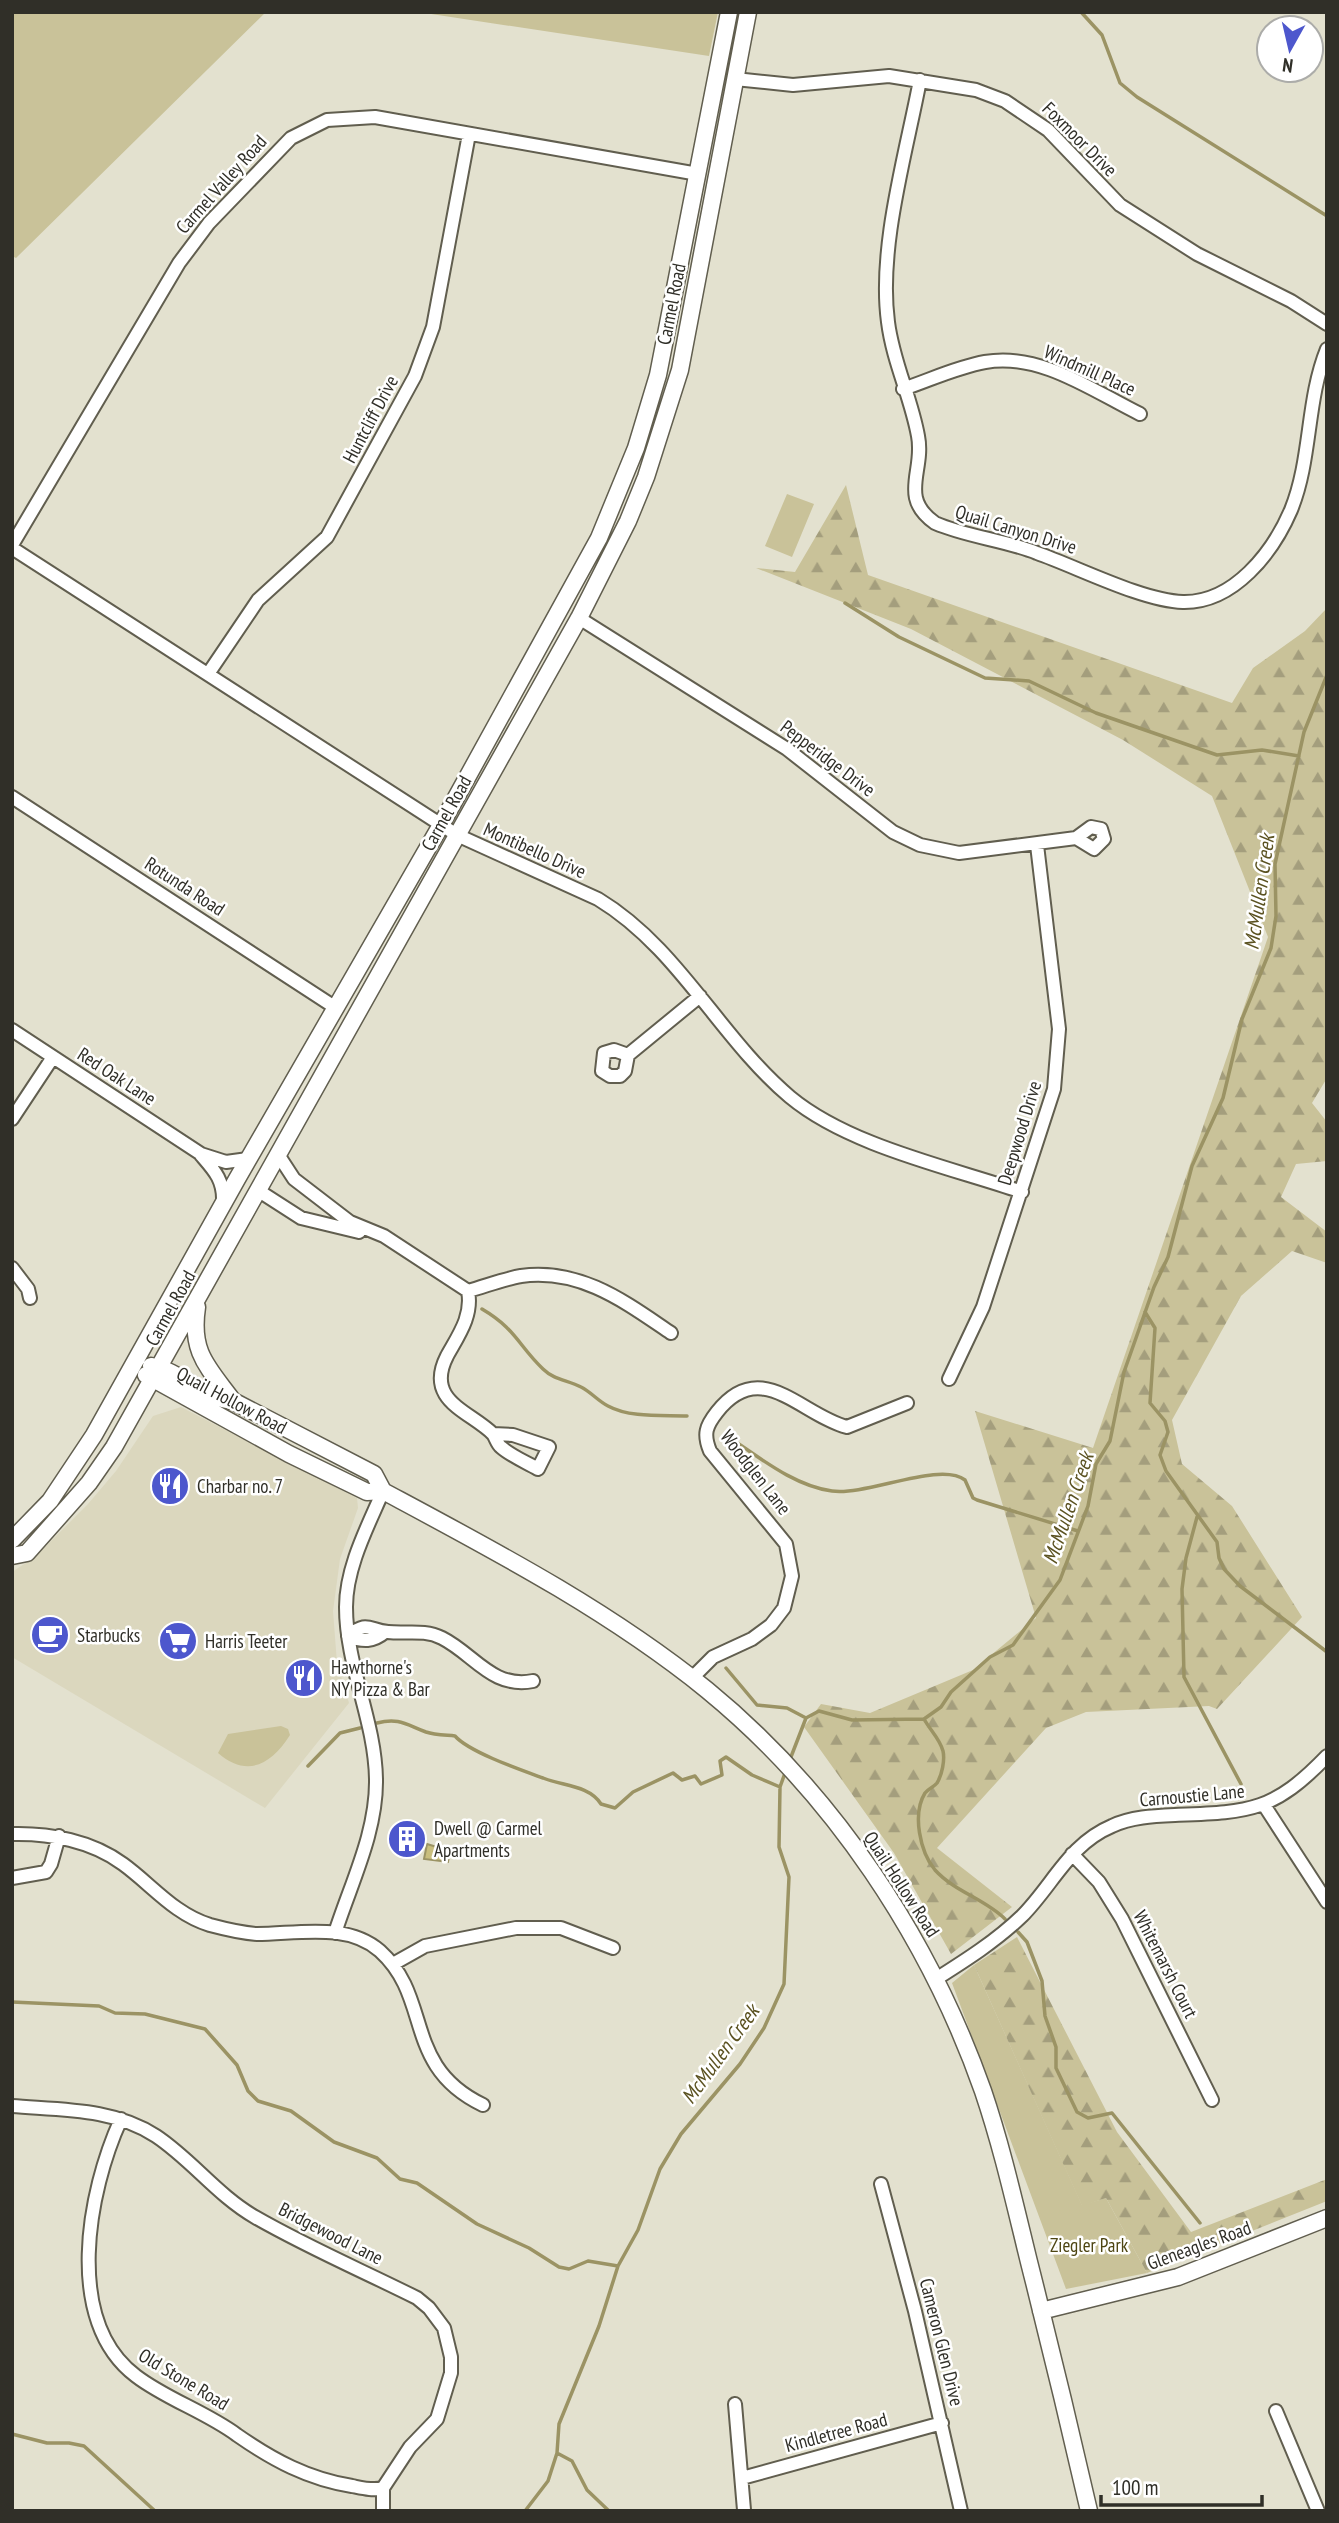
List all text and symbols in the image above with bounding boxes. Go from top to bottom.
north arrow [1255,14,1325,84]
text: N [1281,53,1294,78]
street label: Foxmoor Drive [1038,97,1123,182]
street label: Carmel Valley Road [170,130,272,238]
street label: Carmel Road [651,261,691,347]
street label: Windmill Place [1040,339,1140,401]
street label: Huntcliff Drive [337,371,403,467]
street label: Quail Canyon Drive [952,499,1080,559]
street label: Pepperidge Drive [776,715,880,801]
street label: Carmel Road [416,771,476,855]
street label: Montibello Drive [480,817,590,883]
water label: McMullen Creek [1238,830,1281,951]
street label: Rotunda Road [140,851,230,921]
street label: Red Oak Lane [73,1042,161,1110]
street label: Deepwood Drive [992,1078,1046,1188]
street label: Carmel Road [140,1266,200,1350]
street label: Quail Hollow Road [173,1361,291,1439]
street label: Woodglen Lane [715,1425,797,1519]
water label: McMullen Creek [1036,1446,1101,1567]
restaurant icon: Charbar no. 7 [149,1465,191,1507]
place label: Charbar no. 7 [197,1474,283,1498]
cafe icon: Starbucks [29,1614,71,1656]
supermarket icon: Harris Teeter [157,1620,199,1662]
place label: Starbucks [77,1623,140,1647]
place label: Harris Teeter [205,1629,288,1653]
place label: Hawthorne's NY Pizza & Bar [331,1655,431,1701]
restaurant icon: Hawthorne's NY Pizza & Bar [283,1657,325,1699]
street label: Carnoustie Lane [1139,1778,1246,1812]
place label: Dwell @ Carmel Apartments [434,1816,543,1862]
building icon: Dwell @ Carmel Apartments [386,1818,428,1860]
street label: Quail Hollow Road [859,1827,945,1941]
street label: Whitemarsh Court [1129,1906,1204,2023]
water label: McMullen Creek [675,1997,767,2109]
street label: Bridgewood Lane [275,2197,387,2270]
street label: Gleneagles Road [1144,2215,1254,2275]
park label: Ziegler Park [1050,2233,1129,2257]
street label: Cameron Glen Drive [915,2276,969,2408]
street label: Old Stone Road [134,2343,234,2415]
street label: Kindletree Road [782,2407,890,2457]
scale bar [1101,2464,1262,2508]
text: 100 m [1112,2474,1158,2501]

